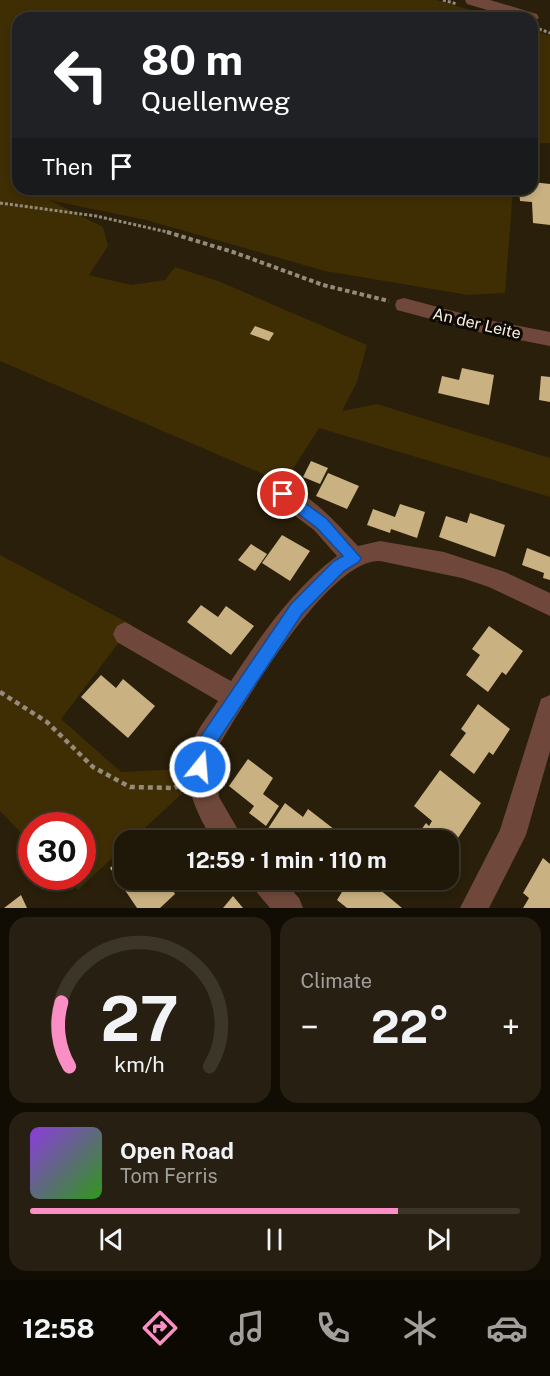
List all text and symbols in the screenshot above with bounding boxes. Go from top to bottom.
text: 80 m [141,35,243,84]
icon: left [42,36,120,114]
text: Quellenweg [141,85,291,117]
icon: arrive [105,150,138,183]
text: Then [42,154,93,180]
street label: An der Leite [431,304,523,343]
pin [257,468,308,519]
icon: arrive [266,477,299,510]
position arrow [168,735,232,799]
speed limit sign: 30 [18,812,96,890]
text: 12:59 · 1 min · 110 m [186,847,387,873]
text: Climate [301,969,372,993]
text: 27 [100,982,179,1055]
text: 22° [371,1000,449,1053]
text: − [301,1008,319,1046]
text: + [502,1008,520,1046]
text: km/h [115,1052,165,1077]
text: Open Road [120,1138,234,1164]
text: Tom Ferris [120,1164,218,1188]
icon: previous [95,1223,128,1256]
icon: pause [258,1223,291,1256]
icon: next [422,1223,455,1256]
icon: directions [139,1307,181,1349]
icon: music [226,1307,268,1349]
icon: phone [312,1307,354,1349]
icon: climate [399,1307,441,1349]
icon: car [486,1307,528,1349]
text: 12:58 [22,1312,95,1344]

